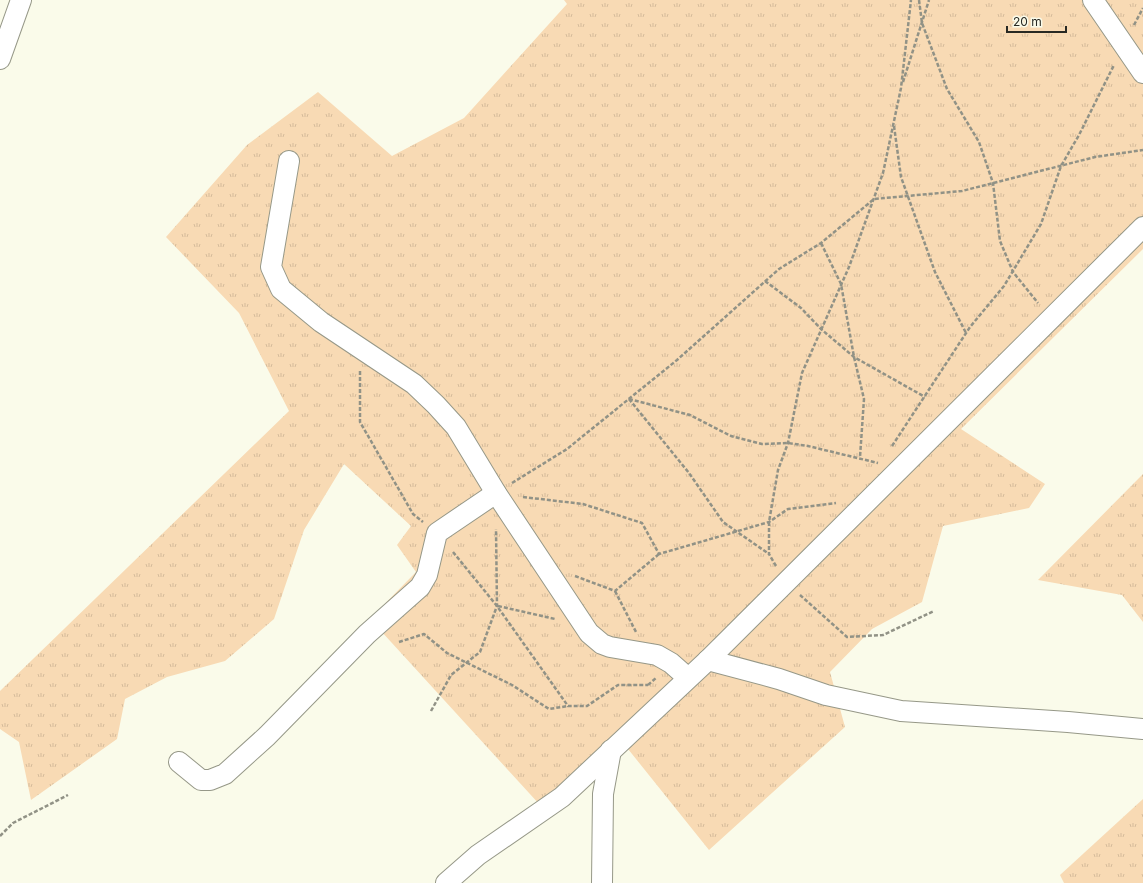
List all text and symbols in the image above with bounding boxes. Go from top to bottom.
scale bar [1007,8,1066,34]
text: 20 m [1013,14,1042,29]

